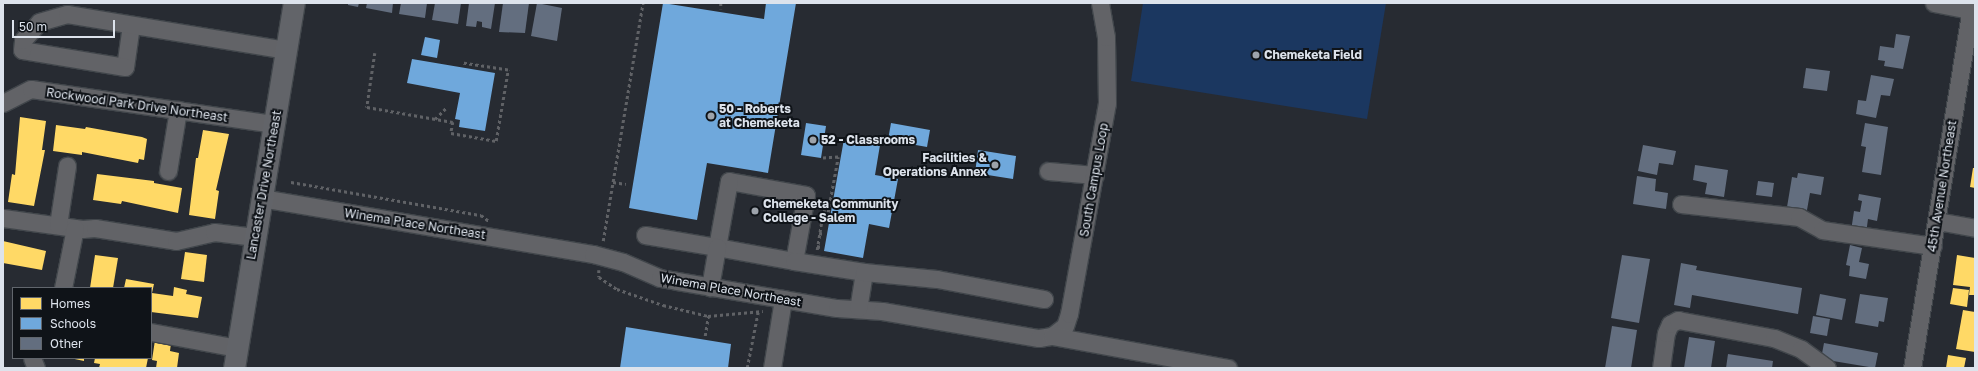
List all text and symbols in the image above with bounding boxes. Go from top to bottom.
scale bar [14,12,117,38]
text: 50 m [19,19,47,34]
place label: Chemeketa Field [1264,48,1362,62]
marker: Chemeketa Field [1251,50,1261,60]
street label: Rockwood Park Drive Northeast [45,85,229,125]
place label: 50 - Roberts at Chemeketa [719,102,800,130]
street label: Lancaster Drive Northeast [244,109,284,261]
marker: 50 - Roberts at Chemeketa [706,111,716,121]
street label: 45th Avenue Northeast [1924,119,1960,253]
street label: South Campus Loop [1077,122,1111,238]
place label: 52 - Classrooms [821,133,915,147]
marker: 52 - Classrooms [808,135,818,145]
place label: Facilities & Operations Annex [883,151,987,179]
marker: Facilities & Operations Annex [990,160,1000,170]
place label: Chemeketa Community College - Salem [763,197,898,225]
street label: Winema Place Northeast [343,206,487,242]
marker: Chemeketa Community College - Salem [750,206,760,216]
street label: Winema Place Northeast [659,271,803,309]
legend [12,287,152,359]
text: Homes [50,296,90,311]
text: Schools [50,316,96,331]
text: Other [50,336,83,351]

